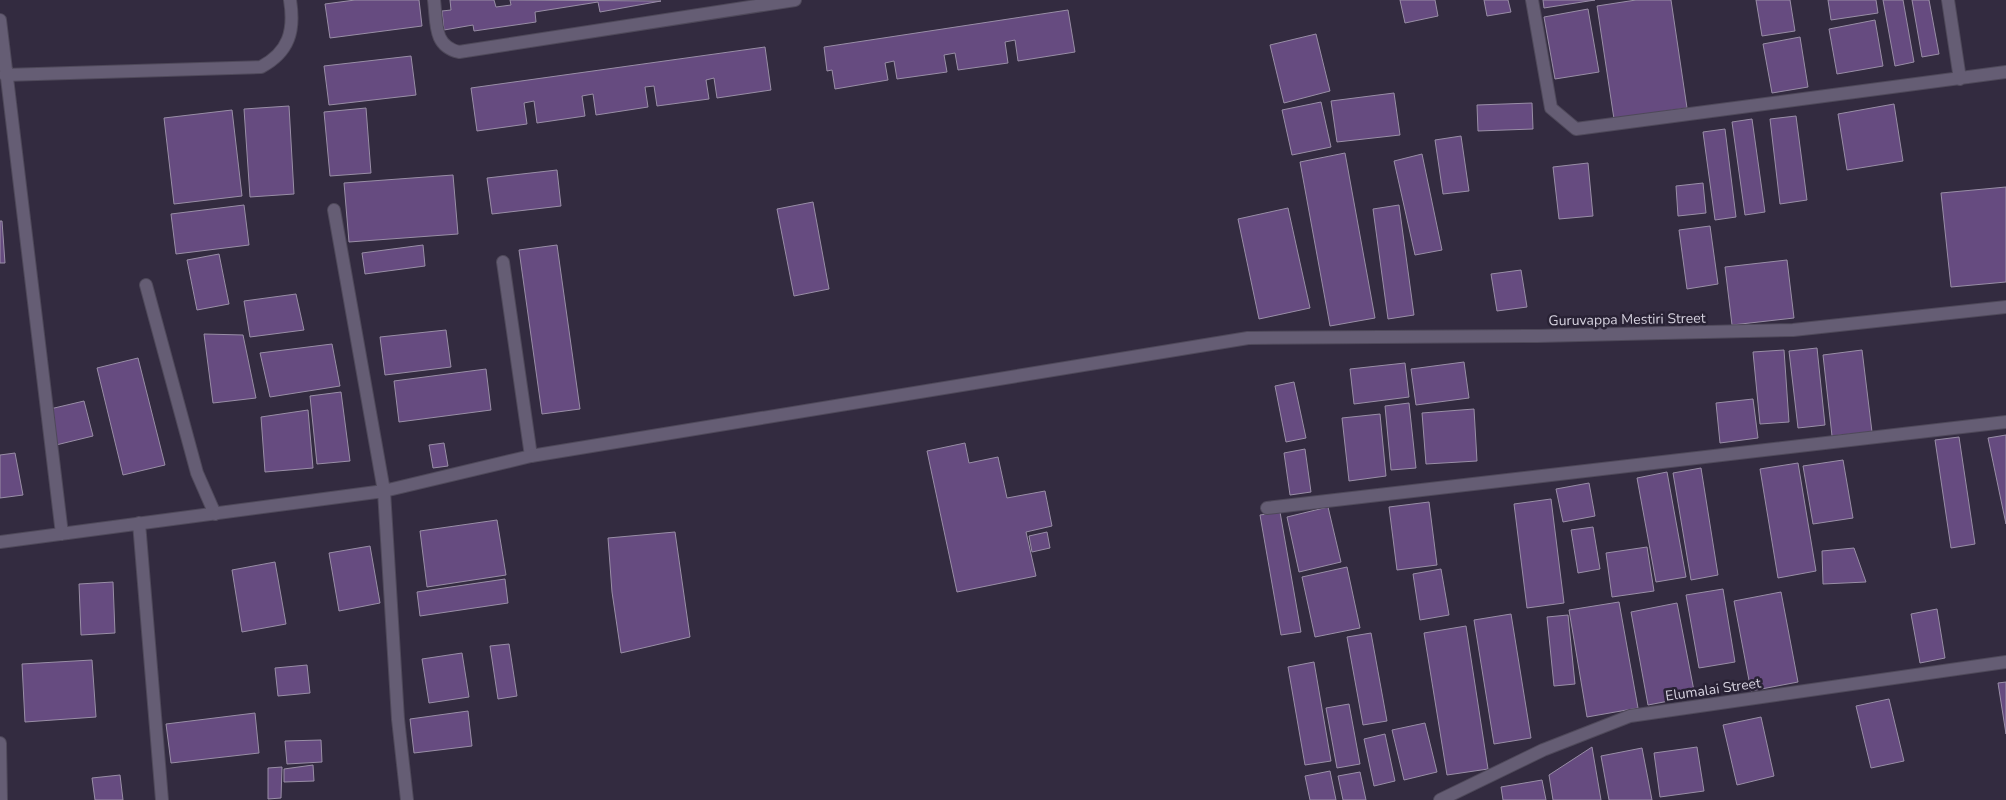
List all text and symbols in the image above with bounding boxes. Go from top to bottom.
street label: Guruvappa Mestiri Street [1548,309,1706,330]
street label: Elumalai Street [1664,673,1762,706]

